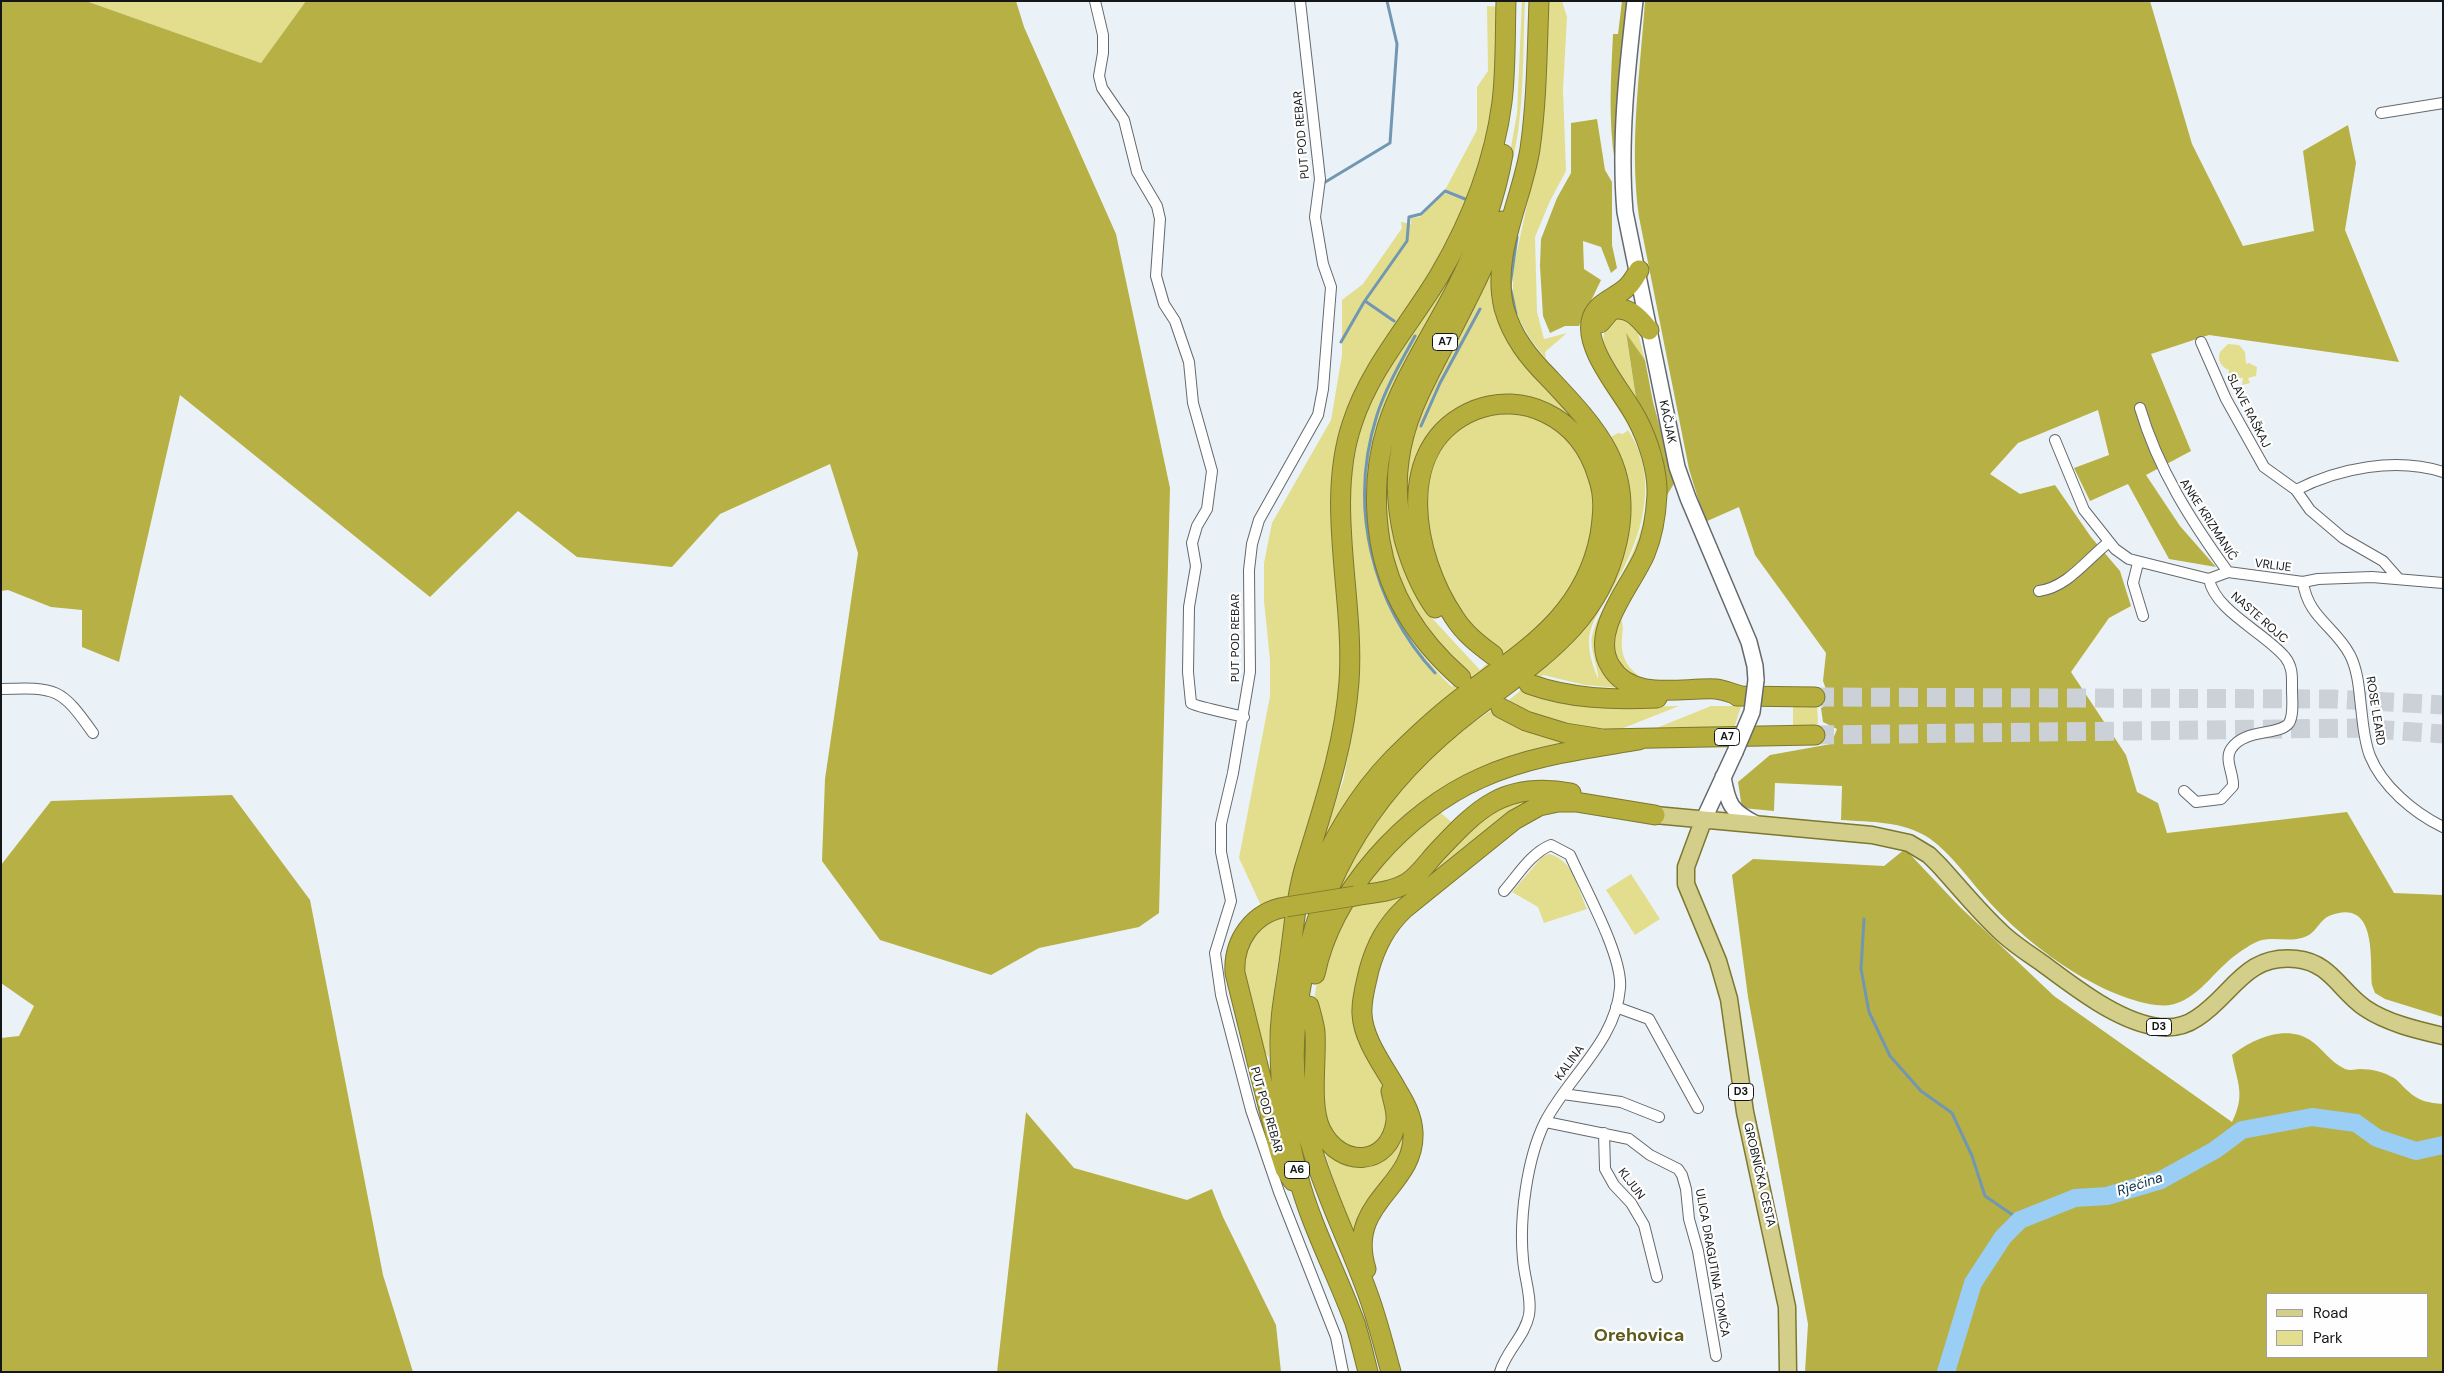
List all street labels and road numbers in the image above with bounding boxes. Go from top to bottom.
street label: PUT POD REBAR [1291,90,1313,180]
road number: A7 [1432,334,1458,351]
street label: SLAVE RAŠKAJ [2223,372,2273,450]
street label: KAČJAK [1655,399,1679,445]
street label: ANKE KRIZMANIĆ [2176,476,2240,564]
street label: VRLIJE [2254,557,2292,575]
street label: NASTE ROJC [2228,589,2290,647]
street label: PUT POD REBAR [1229,594,1243,682]
street label: ROSE LEARD [2362,675,2388,747]
road number: A7 [1714,729,1740,746]
road number: D3 [2146,1019,2172,1036]
street label: KALINA [1552,1042,1588,1084]
street label: PUT POD REBAR [1247,1065,1285,1155]
road number: D3 [1728,1084,1754,1100]
street label: GROBNIČKA CESTA [1740,1121,1778,1229]
road number: A6 [1284,1162,1310,1178]
street label: KLJUN [1615,1165,1647,1203]
street label: ULICA DRAGUTINA TOMIĆA [1692,1188,1732,1338]

